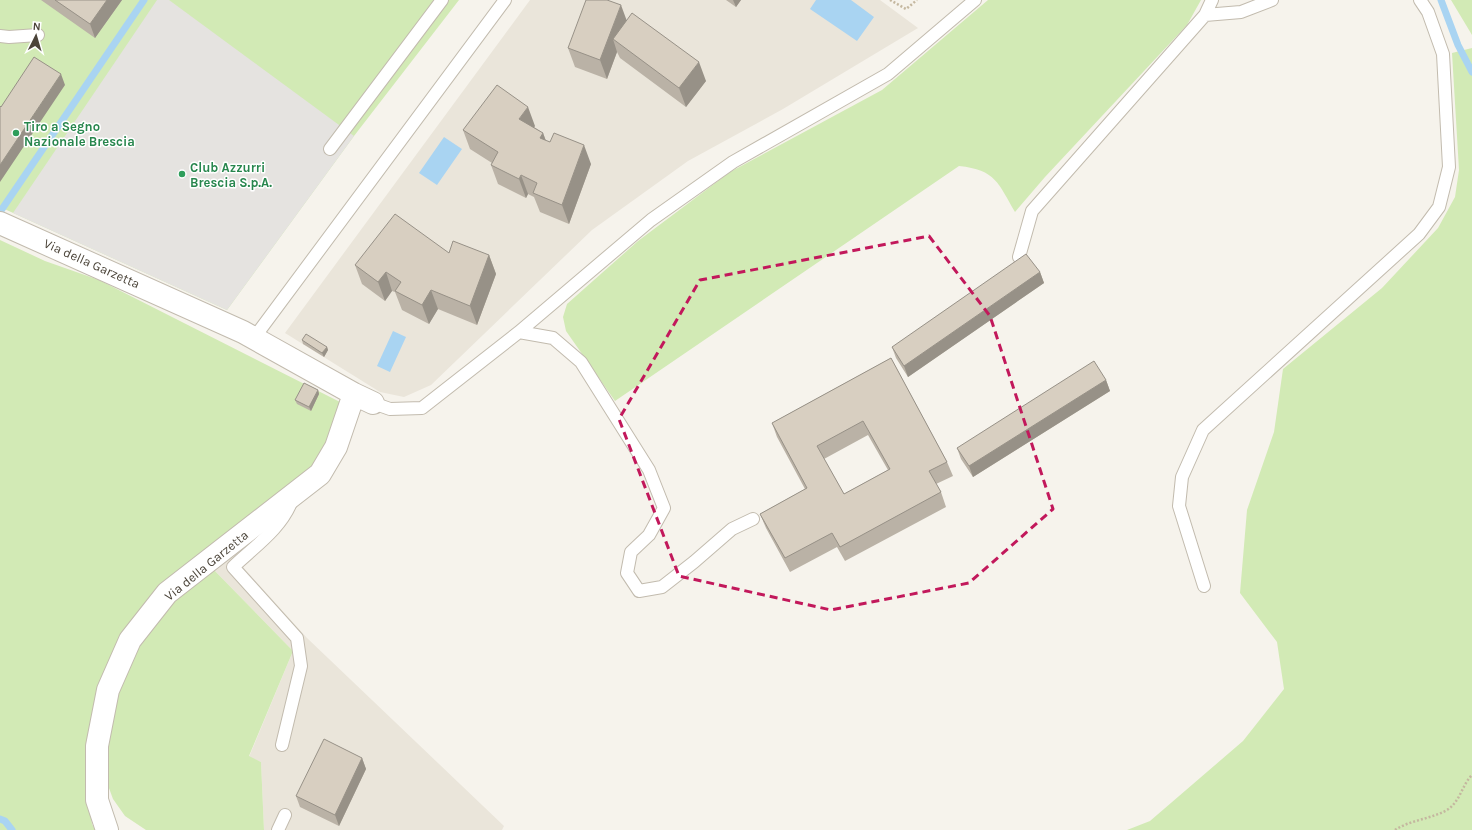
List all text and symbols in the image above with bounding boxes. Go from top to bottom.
north arrow [16,16,56,56]
text: N [32,20,41,33]
place label: Tiro a Segno Nazionale Brescia [24,119,135,149]
marker: Tiro a Segno Nazionale Brescia [11,128,21,138]
place label: Club Azzurri Brescia S.p.A. [190,160,272,190]
marker: Club Azzurri Brescia S.p.A. [177,169,187,179]
street label: Via della Garzetta [42,236,142,291]
street label: Via della Garzetta [161,527,251,604]

